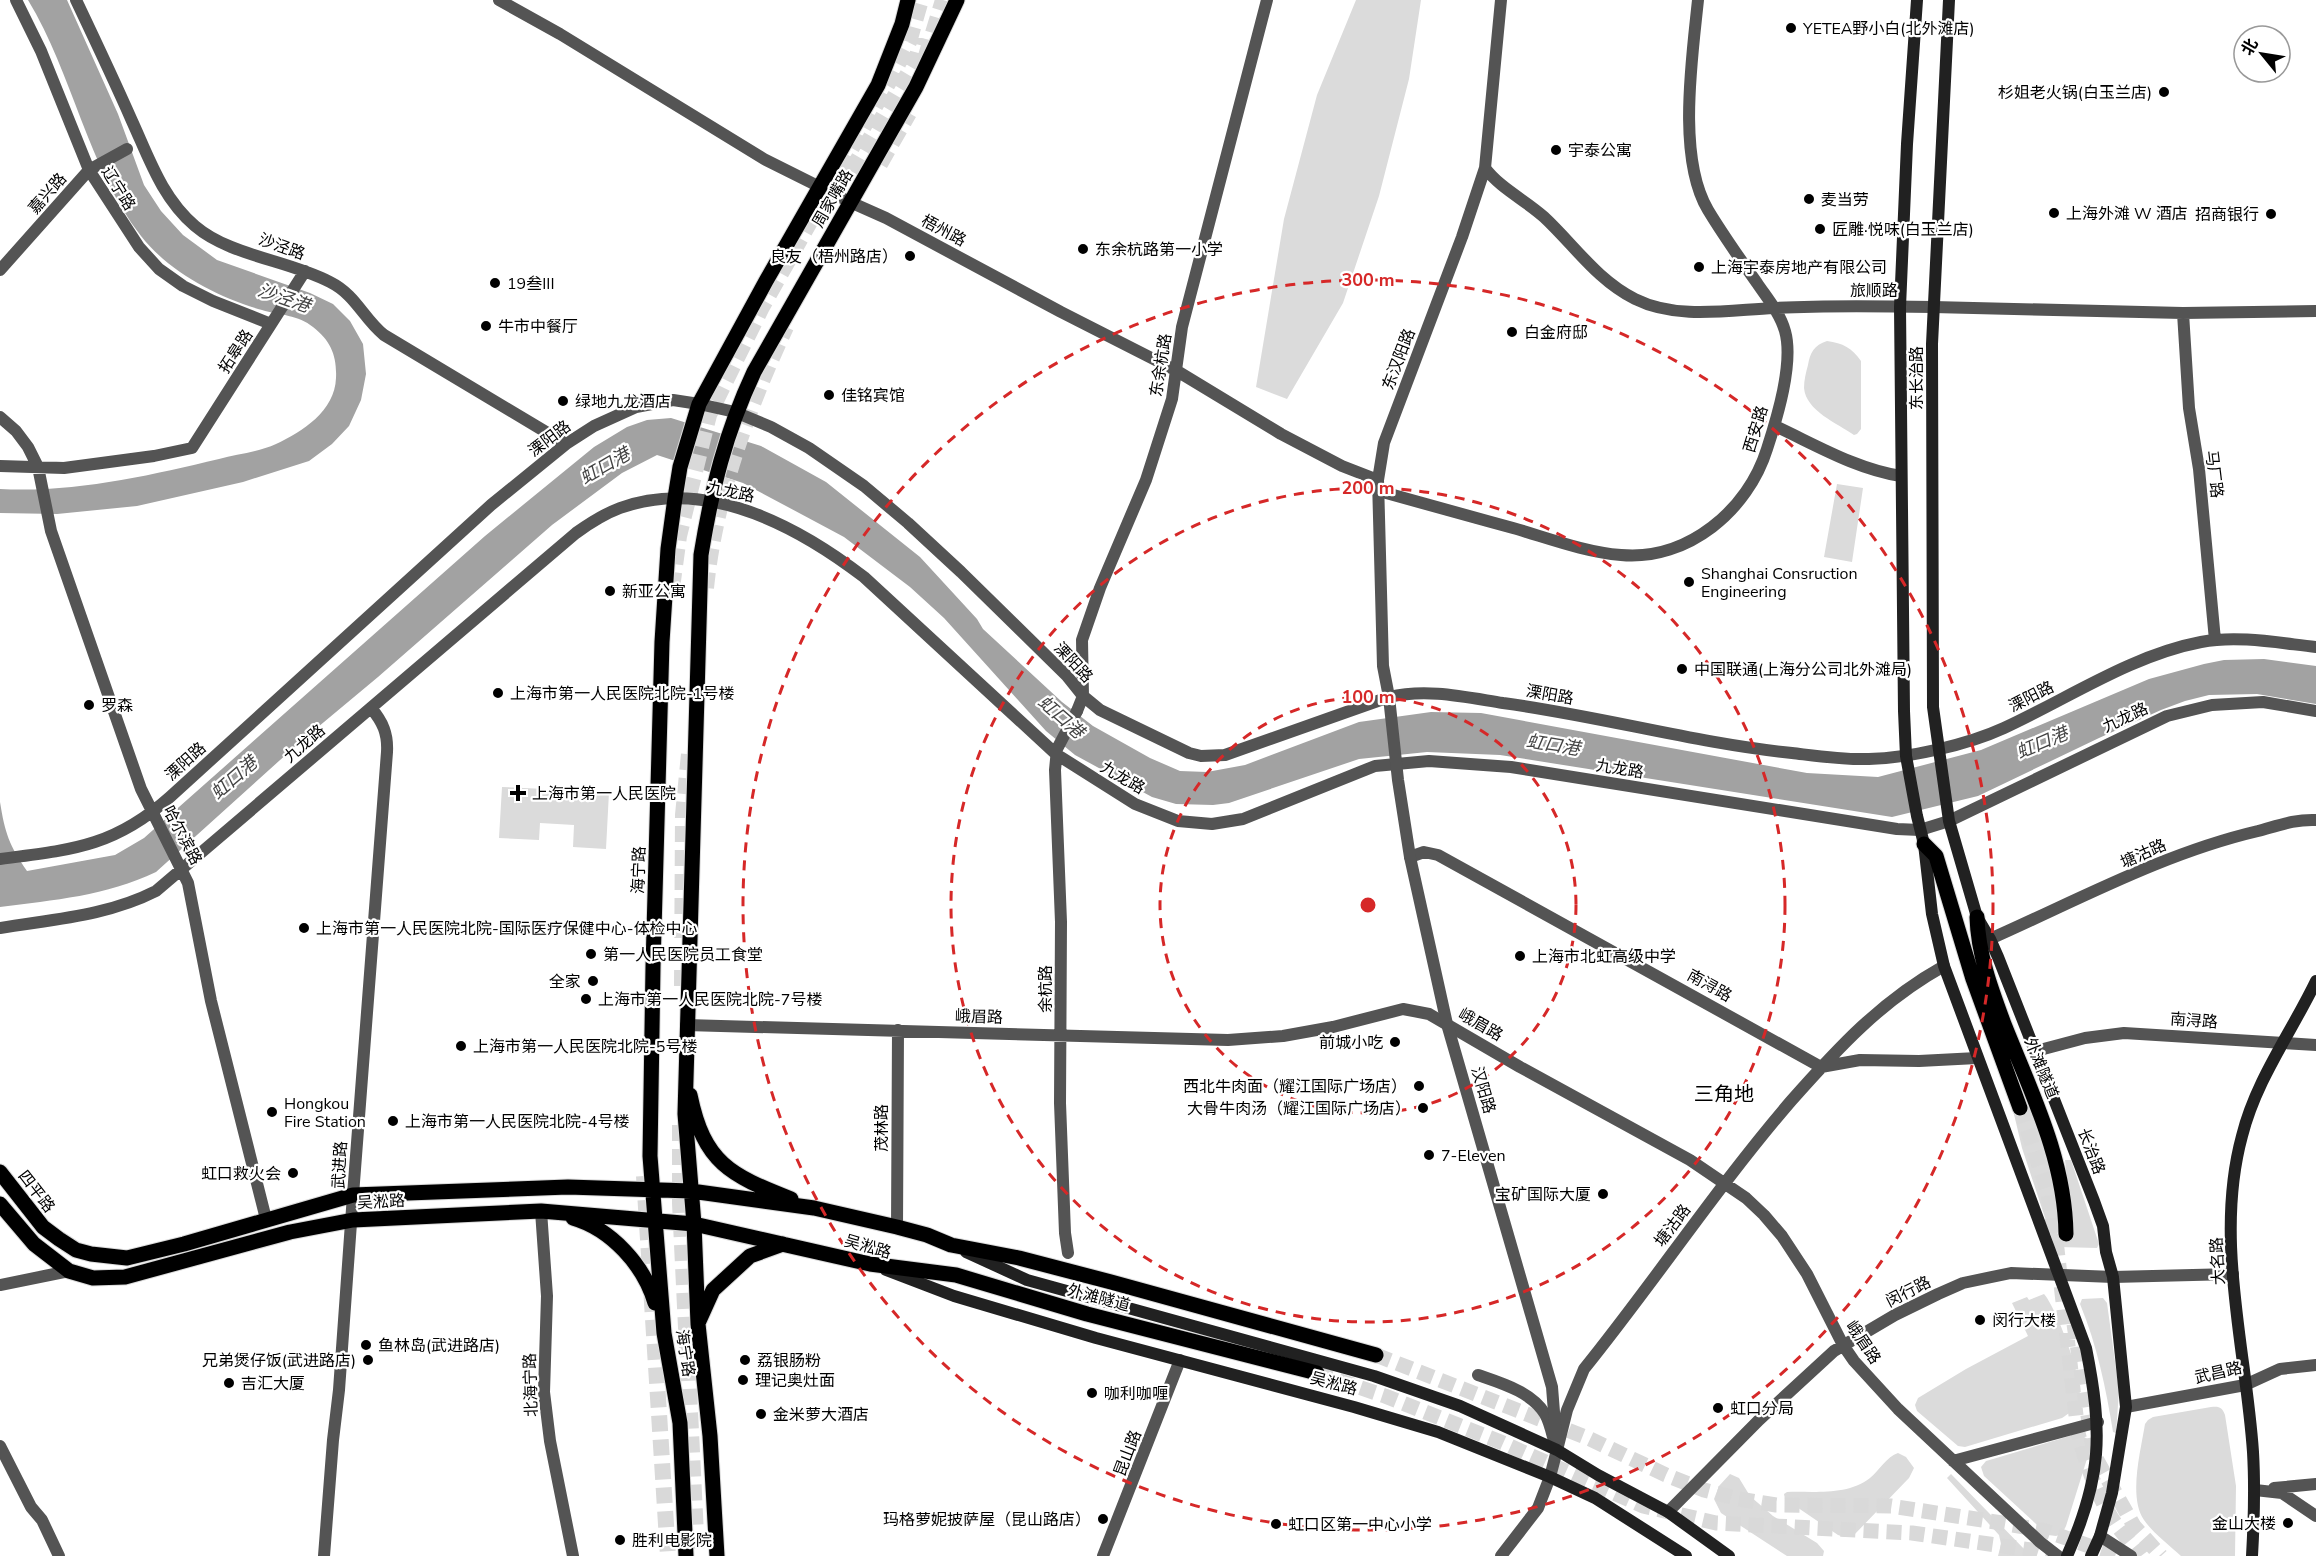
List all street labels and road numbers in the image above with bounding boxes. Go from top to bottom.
street label: 辽宁路 [96,162,140,215]
street label: 周家嘴路 [807,165,858,232]
street label: 嘉兴路 [24,168,72,219]
street label: 梧州路 [917,210,970,252]
street label: 沙泾路 [255,228,308,265]
street label: 旅顺路 [1850,280,1898,302]
street label: 拓皋路 [214,325,258,378]
street label: 东汉阳路 [1377,326,1421,393]
street label: 东余杭路 [1145,332,1177,398]
street label: 东长治路 [1906,346,1928,410]
street label: 西安路 [1738,403,1773,455]
street label: 溧阳路 [524,416,575,462]
street label: 马厂路 [2200,449,2228,499]
street label: 九龙路 [705,476,757,508]
street label: 溧阳路 [1049,638,1098,688]
street label: 溧阳路 [2005,676,2058,718]
street label: 溧阳路 [1524,680,1575,710]
street label: 九龙路 [2099,698,2152,738]
street label: 九龙路 [279,720,330,768]
street label: 溧阳路 [160,738,211,786]
street label: 九龙路 [1594,754,1645,784]
street label: 九龙路 [1096,756,1149,799]
street label: 哈尔滨路 [157,802,207,869]
street label: 塘沽路 [2117,834,2170,874]
street label: 海宁路 [627,846,651,894]
street label: 余杭路 [1035,965,1057,1013]
street label: 南浔路 [1683,965,1736,1007]
street label: 峨眉路 [1454,1003,1507,1046]
street label: 峨眉路 [955,1005,1003,1029]
street label: 南浔路 [2169,1008,2219,1034]
street label: 外滩隧道 [2019,1035,2063,1102]
street label: 汉阳路 [1466,1064,1500,1116]
street label: 茂林路 [871,1104,893,1152]
street label: 长治路 [2072,1125,2110,1178]
street label: 武进路 [328,1141,352,1190]
street label: 四平路 [13,1166,60,1217]
street label: 吴淞路 [357,1190,406,1214]
street label: 塘沽路 [1650,1200,1696,1251]
street label: 吴淞路 [842,1230,894,1264]
street label: 大名路 [2206,1236,2230,1285]
street label: 闵行路 [1882,1271,1935,1313]
street label: 外滩隧道 [1065,1279,1133,1317]
street label: 峨眉路 [1841,1317,1886,1369]
street label: 海宁路 [670,1328,700,1379]
street label: 北海宁路 [519,1353,543,1417]
street label: 武昌路 [2192,1357,2244,1389]
street label: 吴淞路 [1308,1367,1360,1401]
street label: 昆山路 [1109,1427,1147,1480]

